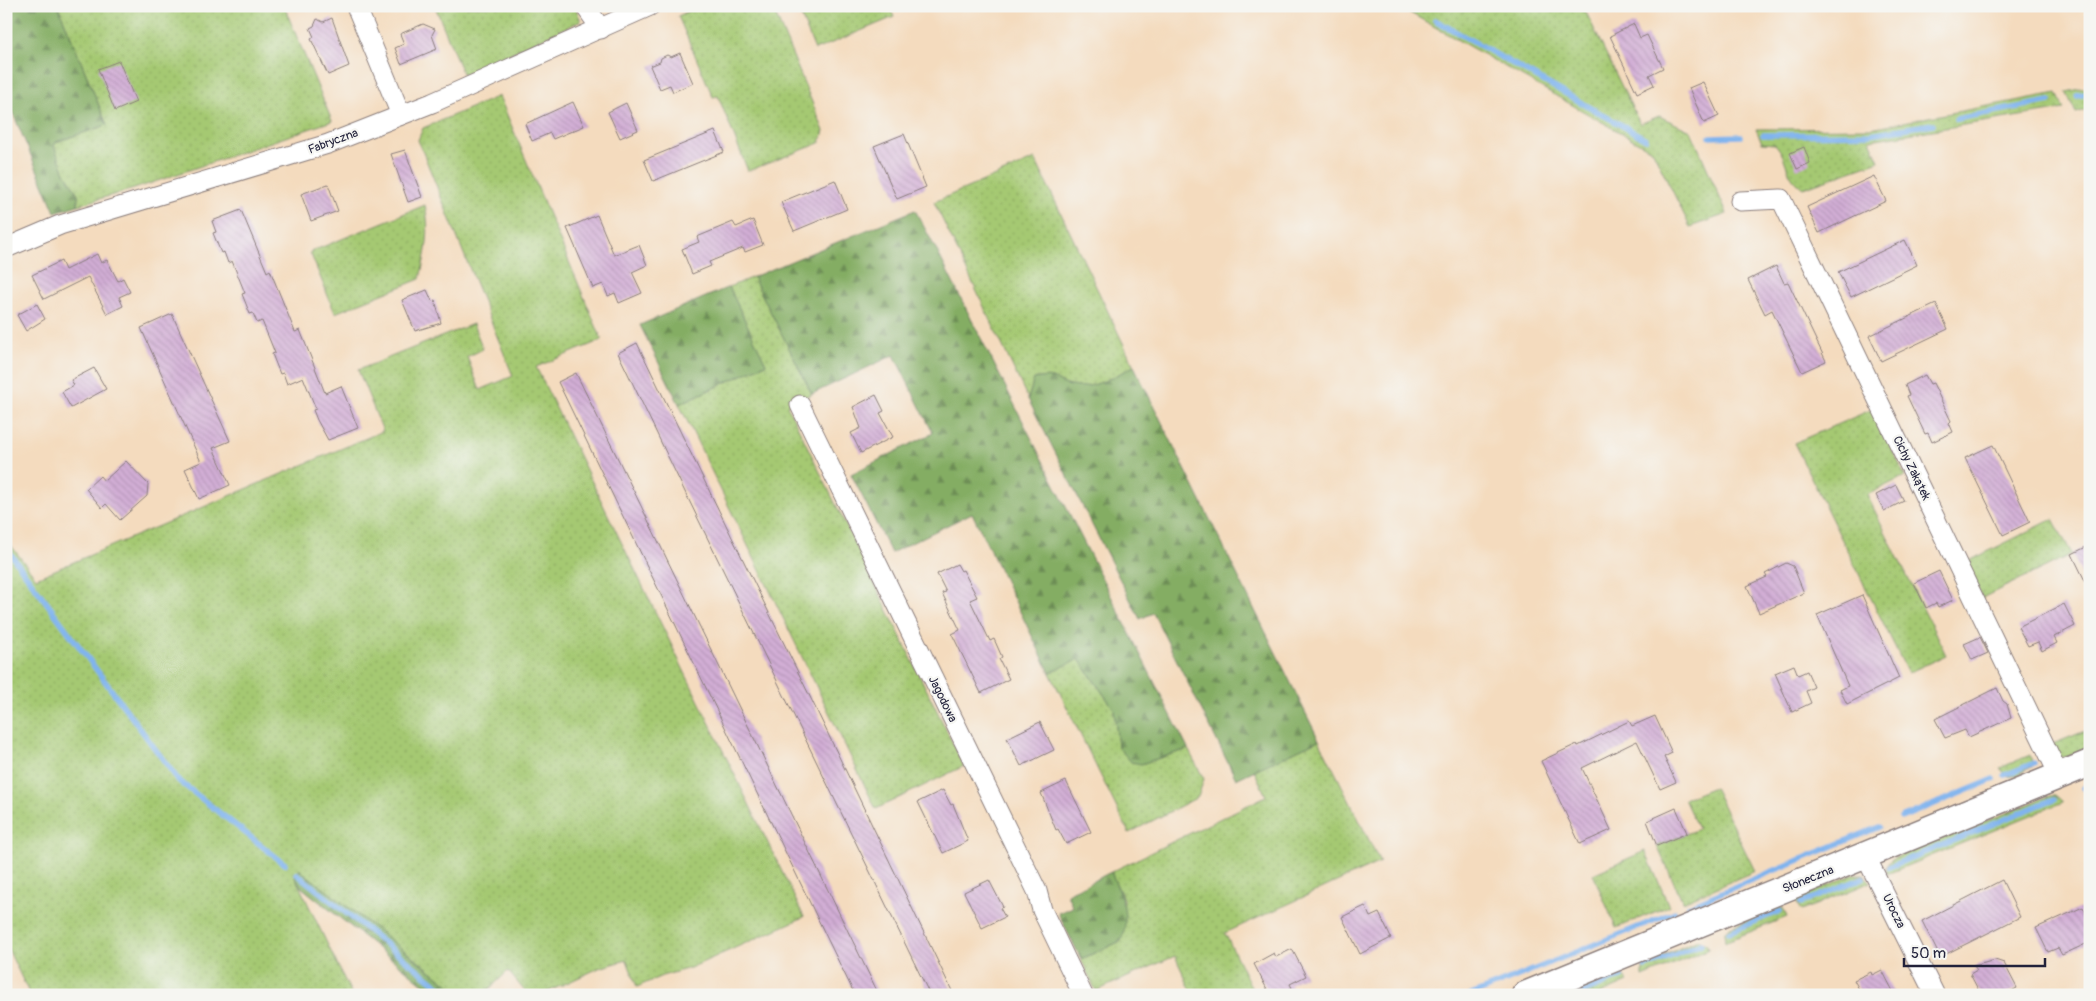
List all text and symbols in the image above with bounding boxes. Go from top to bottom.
street label: Fabryczna [306,125,361,157]
street label: Cichy Zakątek [1890,434,1934,503]
street label: Jagodowa [925,674,960,725]
street label: Słoneczna [1780,862,1836,896]
street label: Urocza [1879,892,1908,931]
scale bar [1904,936,2045,968]
text: 50 m [1911,944,1946,963]

